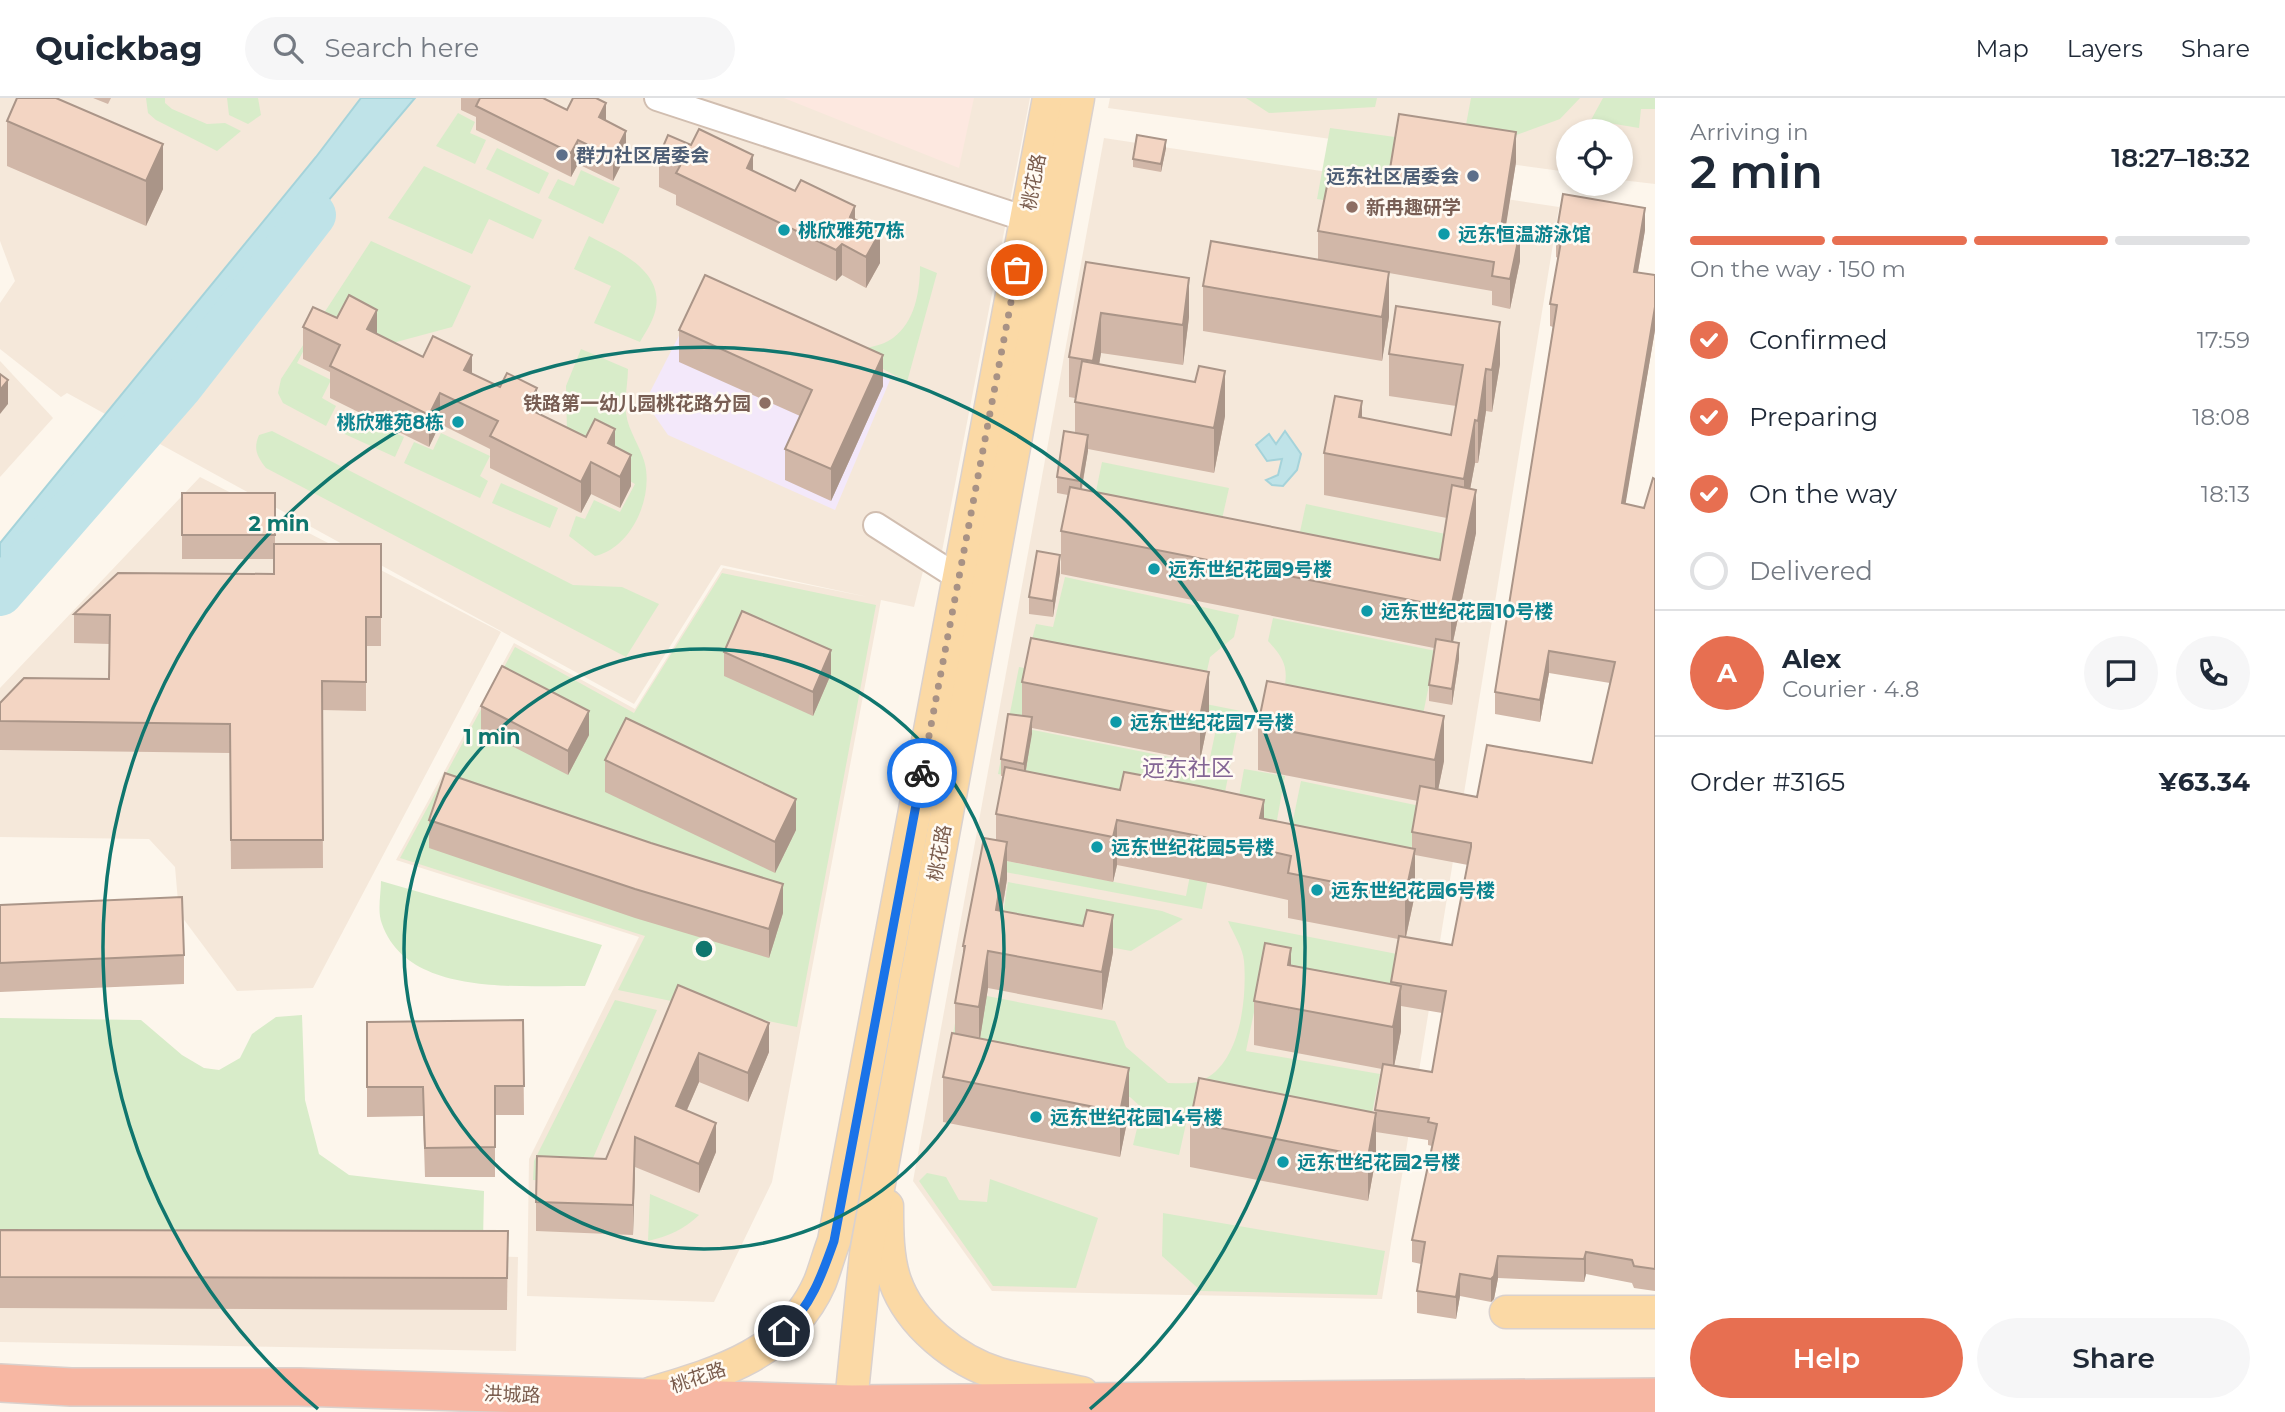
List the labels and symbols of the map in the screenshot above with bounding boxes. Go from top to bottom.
place label: 群力社区居委会 [576,144,709,167]
marker: 群力社区居委会 [554,147,570,163]
street label: 桃花路 [1017,152,1050,212]
place label: 远东社区居委会 [1326,165,1459,188]
marker: 远东社区居委会 [1465,168,1481,184]
place label: 新冉趣研学 [1366,196,1461,219]
marker: 新冉趣研学 [1344,199,1360,215]
place label: 桃欣雅苑7栋 [798,219,905,242]
marker: 桃欣雅苑7栋 [776,222,792,238]
place label: 远东恒温游泳馆 [1458,223,1591,246]
marker: 远东恒温游泳馆 [1436,226,1452,242]
pin [987,240,1047,300]
place label: 铁路第一幼儿园桃花路分园 [523,392,751,415]
marker: 铁路第一幼儿园桃花路分园 [757,395,773,411]
place label: 桃欣雅苑8栋 [336,411,444,434]
marker: 桃欣雅苑8栋 [450,414,466,430]
text: 2 min [248,511,310,536]
place label: 远东世纪花园9号楼 [1168,558,1332,581]
marker: 远东世纪花园9号楼 [1146,561,1162,577]
place label: 远东世纪花园10号楼 [1381,600,1553,623]
marker: 远东世纪花园10号楼 [1359,603,1375,619]
place label: 远东世纪花园7号楼 [1130,711,1294,734]
marker: 远东世纪花园7号楼 [1108,714,1124,730]
text: 1 min [463,724,521,749]
courier [887,738,957,808]
district label: 远东社区 [1142,754,1234,782]
street label: 桃花路 [923,823,956,883]
place label: 远东世纪花园5号楼 [1111,836,1274,859]
marker: 远东世纪花园5号楼 [1089,839,1105,855]
place label: 远东世纪花园6号楼 [1331,879,1495,902]
marker: 远东世纪花园6号楼 [1309,882,1325,898]
centre of rings [692,937,716,961]
place label: 远东世纪花园14号楼 [1050,1106,1223,1129]
marker: 远东世纪花园14号楼 [1028,1109,1044,1125]
place label: 远东世纪花园2号楼 [1297,1151,1460,1174]
marker: 远东世纪花园2号楼 [1275,1154,1291,1170]
pin [754,1301,814,1361]
street label: 桃花路 [667,1357,729,1398]
street label: 洪城路 [483,1382,541,1407]

